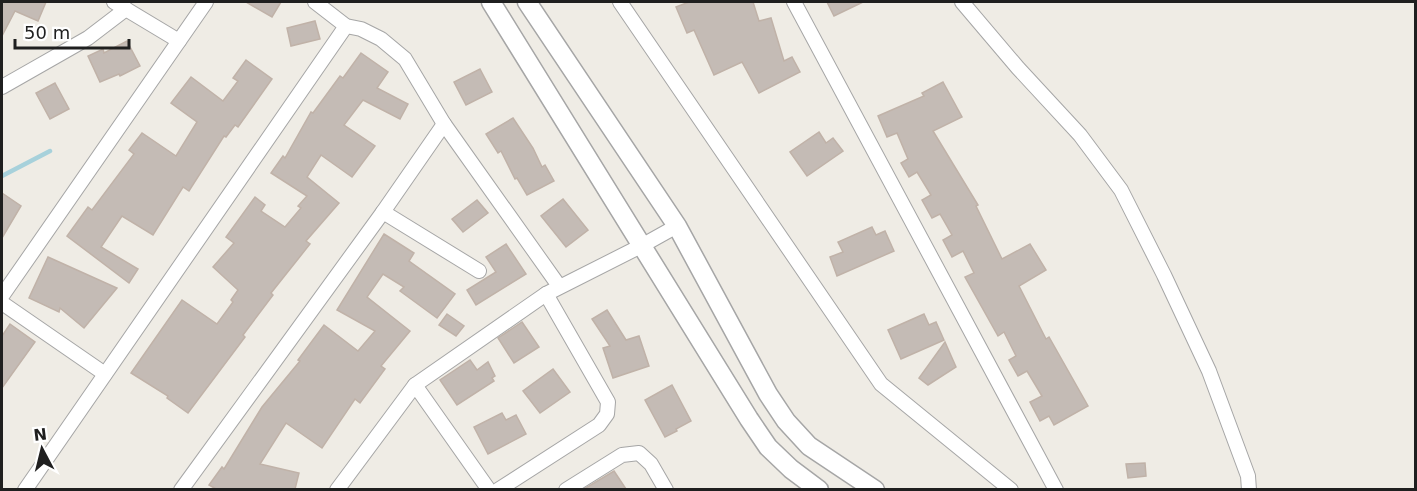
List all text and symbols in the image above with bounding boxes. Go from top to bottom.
scale bar [15,12,129,50]
text: 50 m [24,22,70,43]
north arrow [12,419,72,479]
text: N [32,424,48,445]

